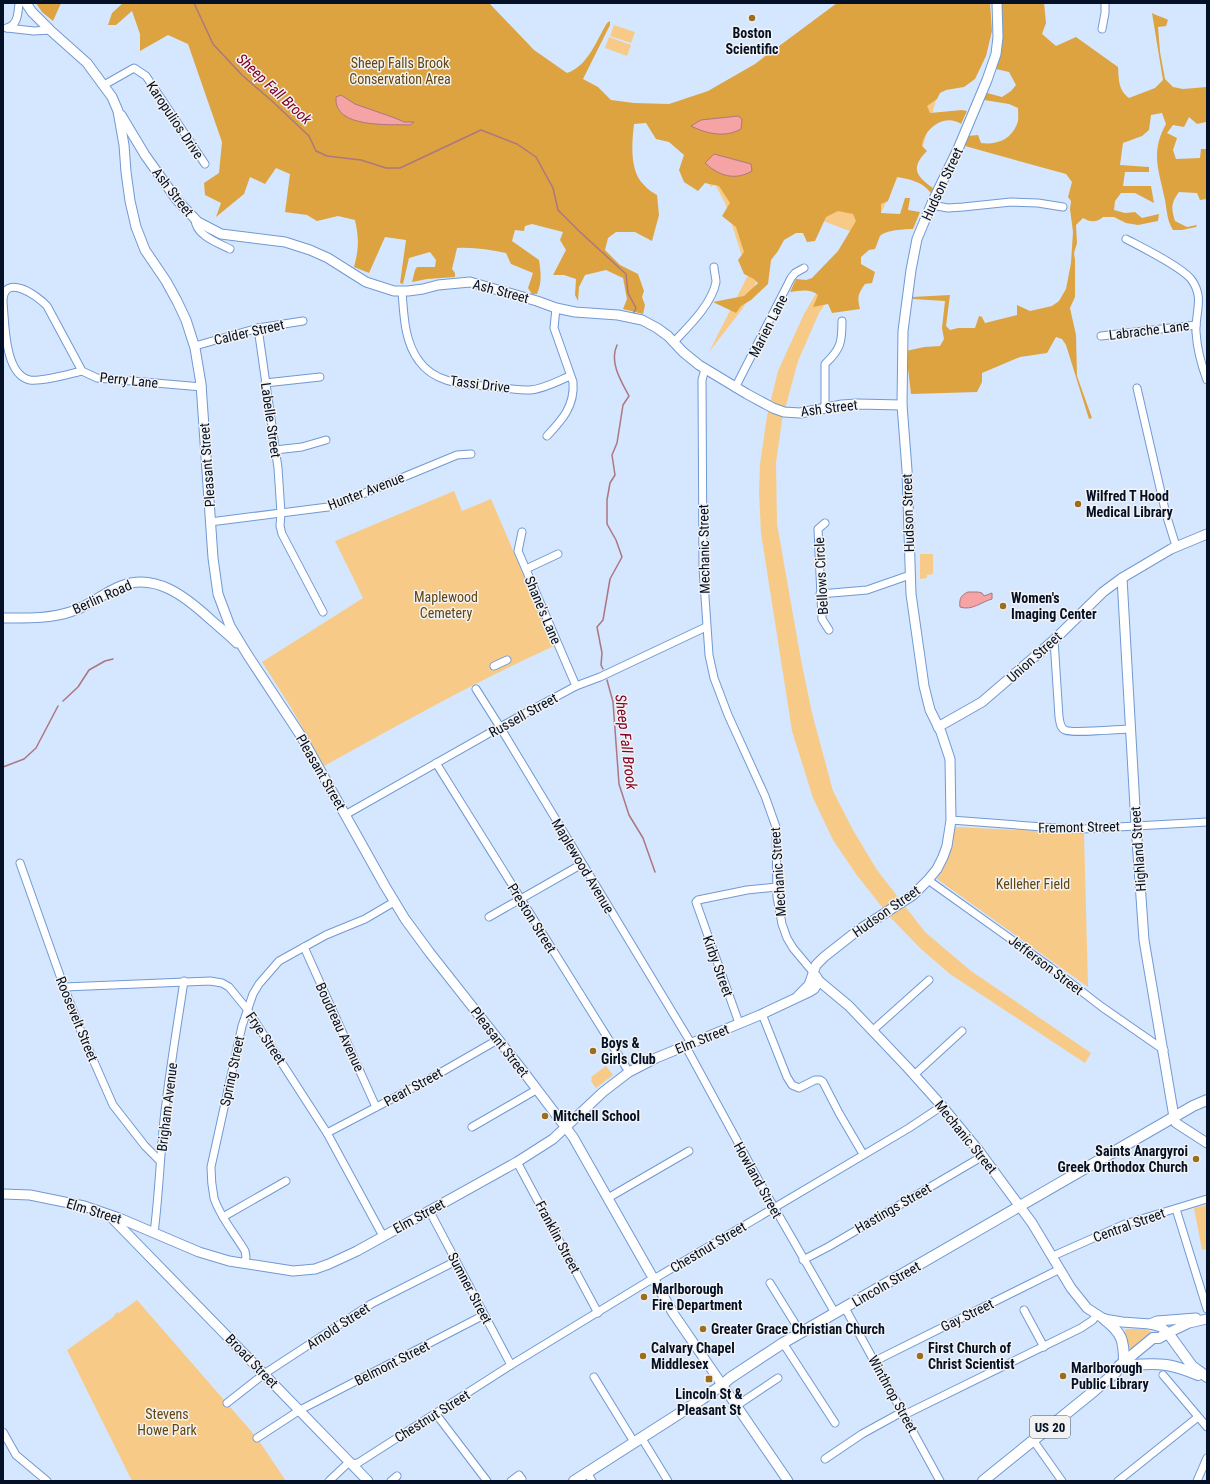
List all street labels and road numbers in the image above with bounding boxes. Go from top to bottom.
street label: Karopulios Drive [143,78,207,162]
street label: Hudson Street [918,145,966,223]
street label: Ash Street [149,165,197,219]
street label: Ash Street [471,276,531,306]
street label: Marien Lane [745,292,791,360]
street label: Calder Street [212,316,286,348]
street label: Labrache Lane [1108,317,1190,343]
street label: Perry Lane [99,369,159,391]
street label: Tassi Drive [449,372,511,396]
street label: Labelle Street [258,381,284,459]
street label: Ash Street [800,397,858,419]
street label: Pleasant Street [196,422,218,508]
street label: Hunter Avenue [325,469,407,513]
street label: Hudson Street [899,473,917,553]
street label: Mechanic Street [695,504,713,594]
street label: Bellows Circle [811,536,831,615]
street label: Shane's Lane [522,574,565,647]
street label: Berlin Road [70,577,134,617]
street label: Union Street [1003,628,1065,686]
street label: Russell Street [486,690,560,740]
street label: Pleasant Street [293,732,349,812]
street label: Highland Street [1127,806,1149,892]
street label: Maplewood Avenue [548,816,618,917]
street label: Fremont Street [1038,818,1120,836]
street label: Mechanic Street [767,827,789,917]
street label: Preston Street [504,880,560,956]
street label: Hudson Street [849,882,923,940]
street label: Jefferson Street [1006,932,1086,998]
street label: Kirby Street [700,933,736,999]
street label: Roosevelt Street [53,974,101,1064]
street label: Boudreau Avenue [312,980,368,1074]
street label: Pleasant Street [468,1004,532,1080]
street label: Frye Street [243,1009,289,1067]
street label: Elm Street [673,1021,731,1057]
street label: Spring Street [217,1034,247,1108]
street label: Brigham Avenue [154,1061,180,1152]
street label: Pearl Street [381,1064,445,1110]
street label: Mechanic Street [932,1097,1000,1177]
street label: Howland Street [731,1139,785,1221]
street label: Hastings Street [852,1180,934,1236]
street label: Elm Street [65,1195,123,1227]
street label: Elm Street [390,1195,448,1237]
street label: Franklin Street [532,1198,584,1276]
street label: Central Street [1091,1205,1167,1245]
street label: Chestnut Street [667,1218,749,1276]
street label: Sumner Street [445,1250,495,1326]
street label: Lincoln Street [849,1258,923,1310]
street label: Gay Street [938,1295,996,1335]
street label: Arnold Street [303,1300,373,1352]
street label: Broad Street [222,1331,282,1391]
street label: Belmont Street [352,1337,432,1389]
street label: Winthrop Street [865,1353,921,1435]
street label: Chestnut Street [392,1387,472,1445]
road number: US 20 [1030,1416,1070,1438]

